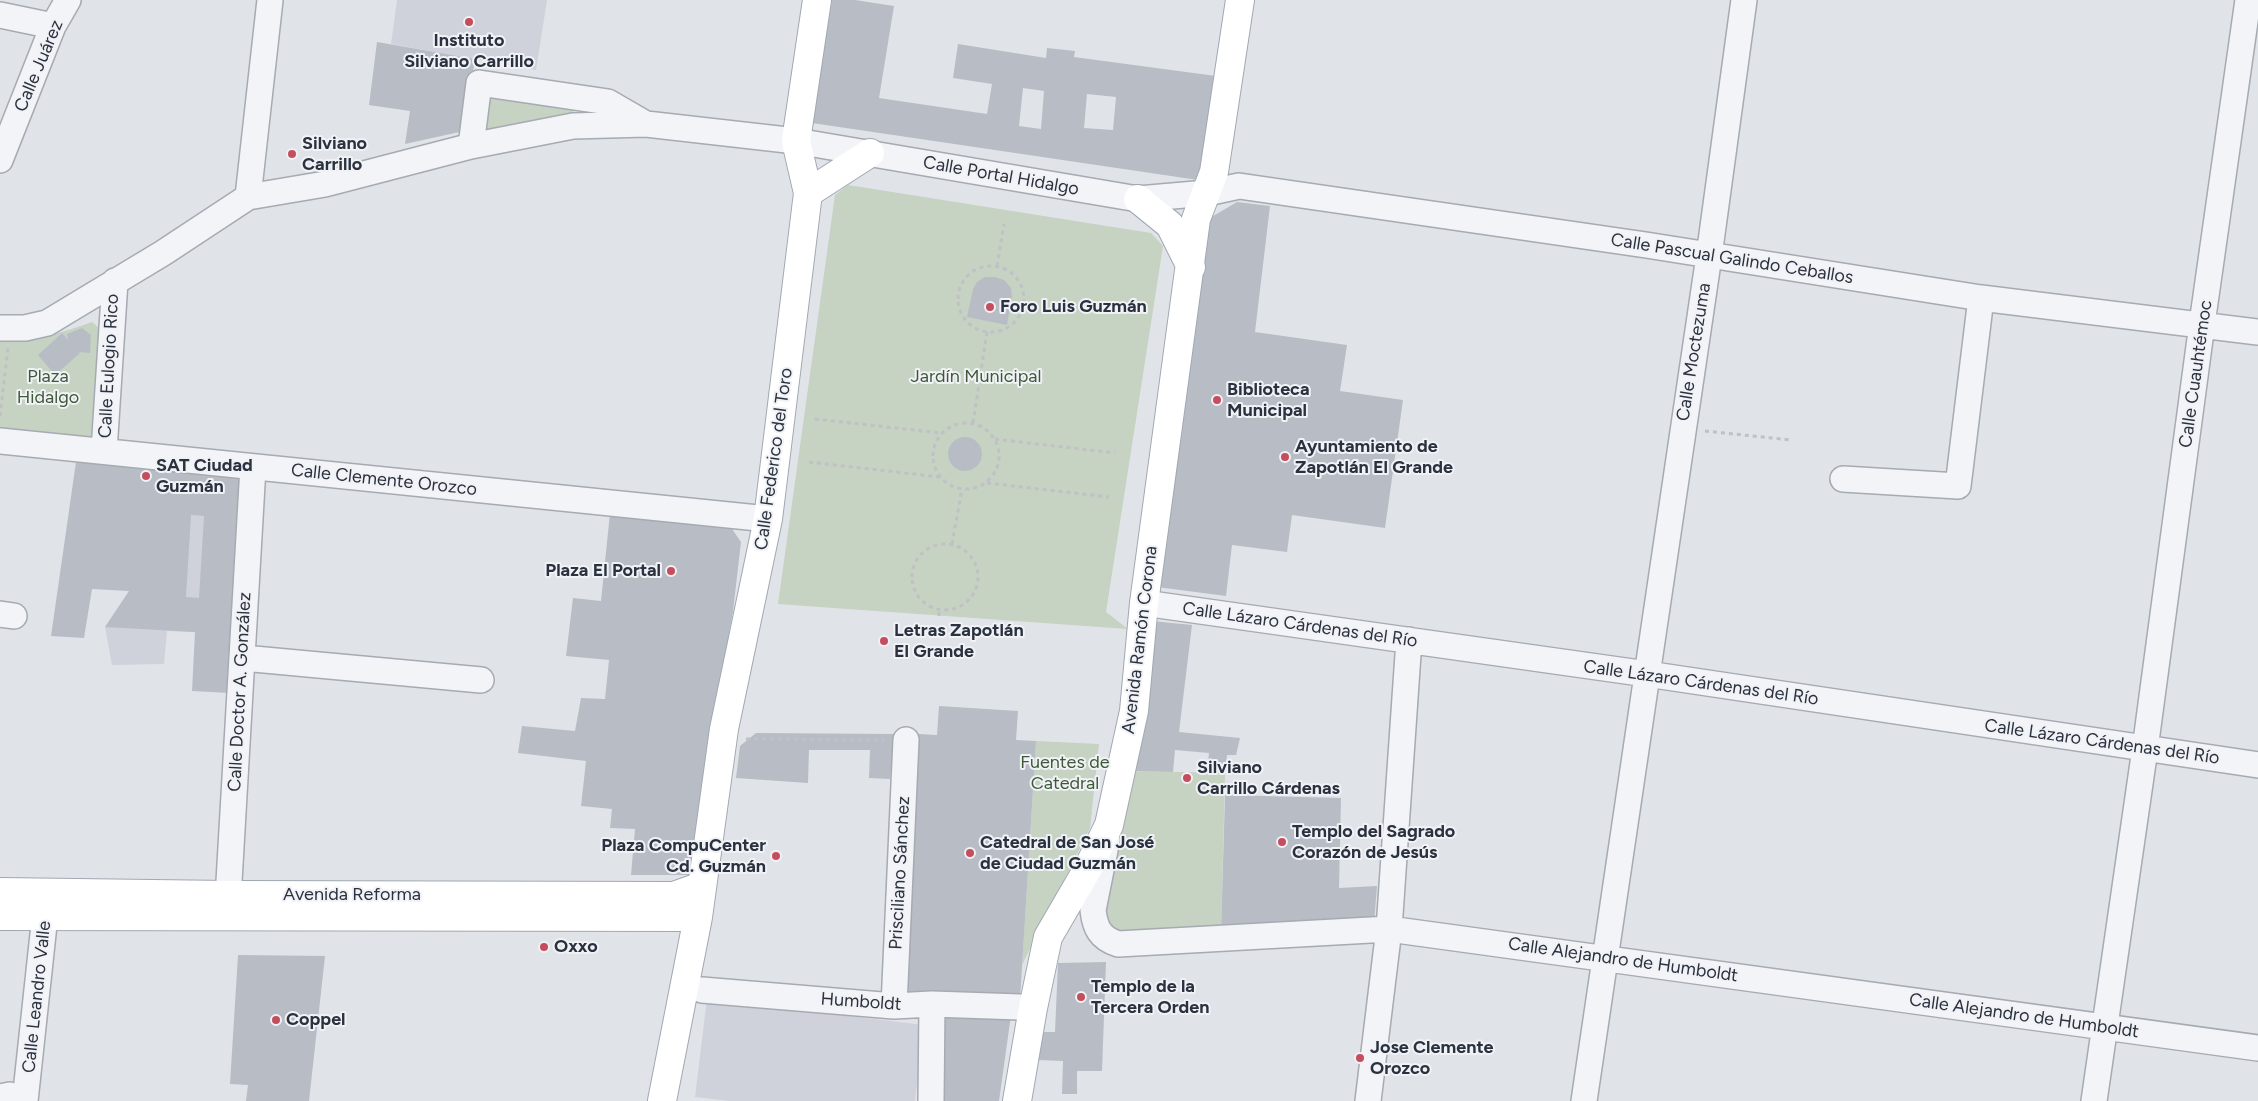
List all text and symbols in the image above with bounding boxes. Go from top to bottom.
marker: Instituto Silviano Carrillo [463,16,475,28]
street label: Calle Juárez [10,17,68,115]
place label: Instituto Silviano Carrillo [404,30,534,72]
place label: Silviano Carrillo [302,133,367,176]
marker: Silviano Carrillo [286,148,298,160]
street label: Calle Portal Hidalgo [921,152,1081,200]
street label: Calle Pascual Galindo Ceballos [1609,229,1855,289]
street label: Calle Moctezuma [1672,281,1716,423]
street label: Calle Eulogio Rico [94,293,124,439]
place label: Foro Luis Guzmán [1000,296,1147,318]
street label: Calle Cuauhtémoc [2175,299,2217,449]
marker: Foro Luis Guzmán [984,301,996,313]
park label: Plaza Hidalgo [17,366,79,408]
park label: Jardín Municipal [911,366,1041,388]
street label: Calle Federico del Toro [751,367,797,551]
place label: Biblioteca Municipal [1227,379,1310,422]
marker: Biblioteca Municipal [1211,394,1223,406]
place label: Ayuntamiento de Zapotlán El Grande [1295,436,1453,478]
marker: Ayuntamiento de Zapotlán El Grande [1279,451,1291,463]
place label: SAT Ciudad Guzmán [156,455,253,498]
street label: Calle Clemente Orozco [290,459,478,501]
marker: SAT Ciudad Guzmán [140,470,152,482]
street label: Avenida Ramón Corona [1118,545,1162,735]
place label: Plaza El Portal [545,560,661,582]
marker: Plaza El Portal [665,565,677,577]
street label: Calle Doctor A. González [224,592,256,792]
street label: Calle Lázaro Cárdenas del Río [1181,598,1419,652]
place label: Letras Zapotlán El Grande [894,620,1024,662]
marker: Letras Zapotlán El Grande [878,635,890,647]
street label: Calle Lázaro Cárdenas del Río [1582,656,1820,710]
street label: Calle Lázaro Cárdenas del Río [1983,715,2221,769]
park label: Fuentes de Catedral [1020,752,1110,794]
place label: Silviano Carrillo Cárdenas [1197,757,1340,800]
marker: Silviano Carrillo Cárdenas [1181,772,1193,784]
street label: Prisciliano Sánchez [885,796,915,950]
place label: Templo del Sagrado Corazón de Jesús [1292,821,1455,864]
place label: Catedral de San José de Ciudad Guzmán [980,832,1154,874]
place label: Plaza CompuCenter Cd. Guzmán [601,835,766,878]
marker: Templo del Sagrado Corazón de Jesús [1276,836,1288,848]
marker: Catedral de San José de Ciudad Guzmán [964,847,976,859]
marker: Plaza CompuCenter Cd. Guzmán [770,850,782,862]
street label: Avenida Reforma [283,884,421,906]
street label: Calle Leandro Valle [18,920,56,1074]
street label: Calle Alejandro de Humboldt [1507,933,1739,987]
place label: Oxxo [554,936,598,958]
marker: Oxxo [538,941,550,953]
place label: Templo de la Tercera Orden [1091,976,1210,1019]
street label: Humboldt [820,988,902,1016]
street label: Calle Alejandro de Humboldt [1908,989,2140,1043]
marker: Templo de la Tercera Orden [1075,991,1087,1003]
place label: Coppel [286,1009,346,1031]
marker: Coppel [270,1014,282,1026]
place label: Jose Clemente Orozco [1370,1037,1493,1080]
marker: Jose Clemente Orozco [1354,1052,1366,1064]

